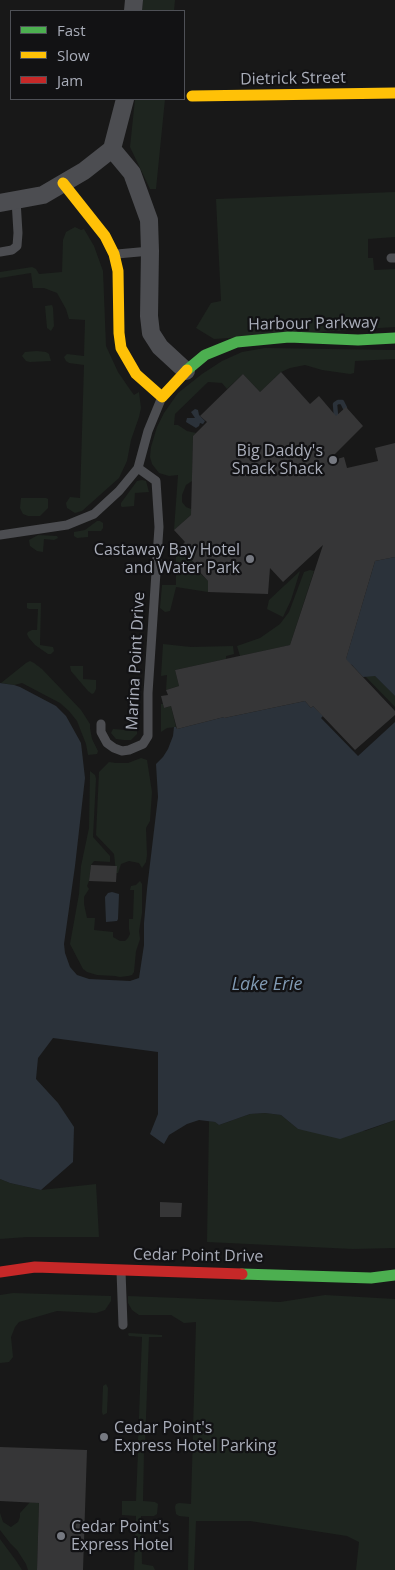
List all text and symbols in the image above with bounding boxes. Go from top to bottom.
legend [10,10,185,100]
text: Fast [57,20,86,40]
text: Slow [57,45,90,65]
street label: Dietrick Street [240,68,346,90]
text: Jam [57,70,83,90]
street label: Harbour Parkway [248,313,378,335]
place label: Big Daddy's Snack Shack [232,441,323,479]
marker: Big Daddy's Snack Shack [327,454,339,466]
place label: Castaway Bay Hotel and Water Park [94,540,240,578]
marker: Castaway Bay Hotel and Water Park [244,553,256,565]
street label: Marina Point Drive [123,591,149,731]
water label: Lake Erie [231,974,303,996]
street label: Cedar Point Drive [133,1245,263,1267]
place label: Cedar Point's Express Hotel Parking [114,1418,276,1456]
marker: Cedar Point's Express Hotel Parking [98,1431,110,1443]
place label: Cedar Point's Express Hotel [71,1517,173,1555]
marker: Cedar Point's Express Hotel [55,1530,67,1542]

